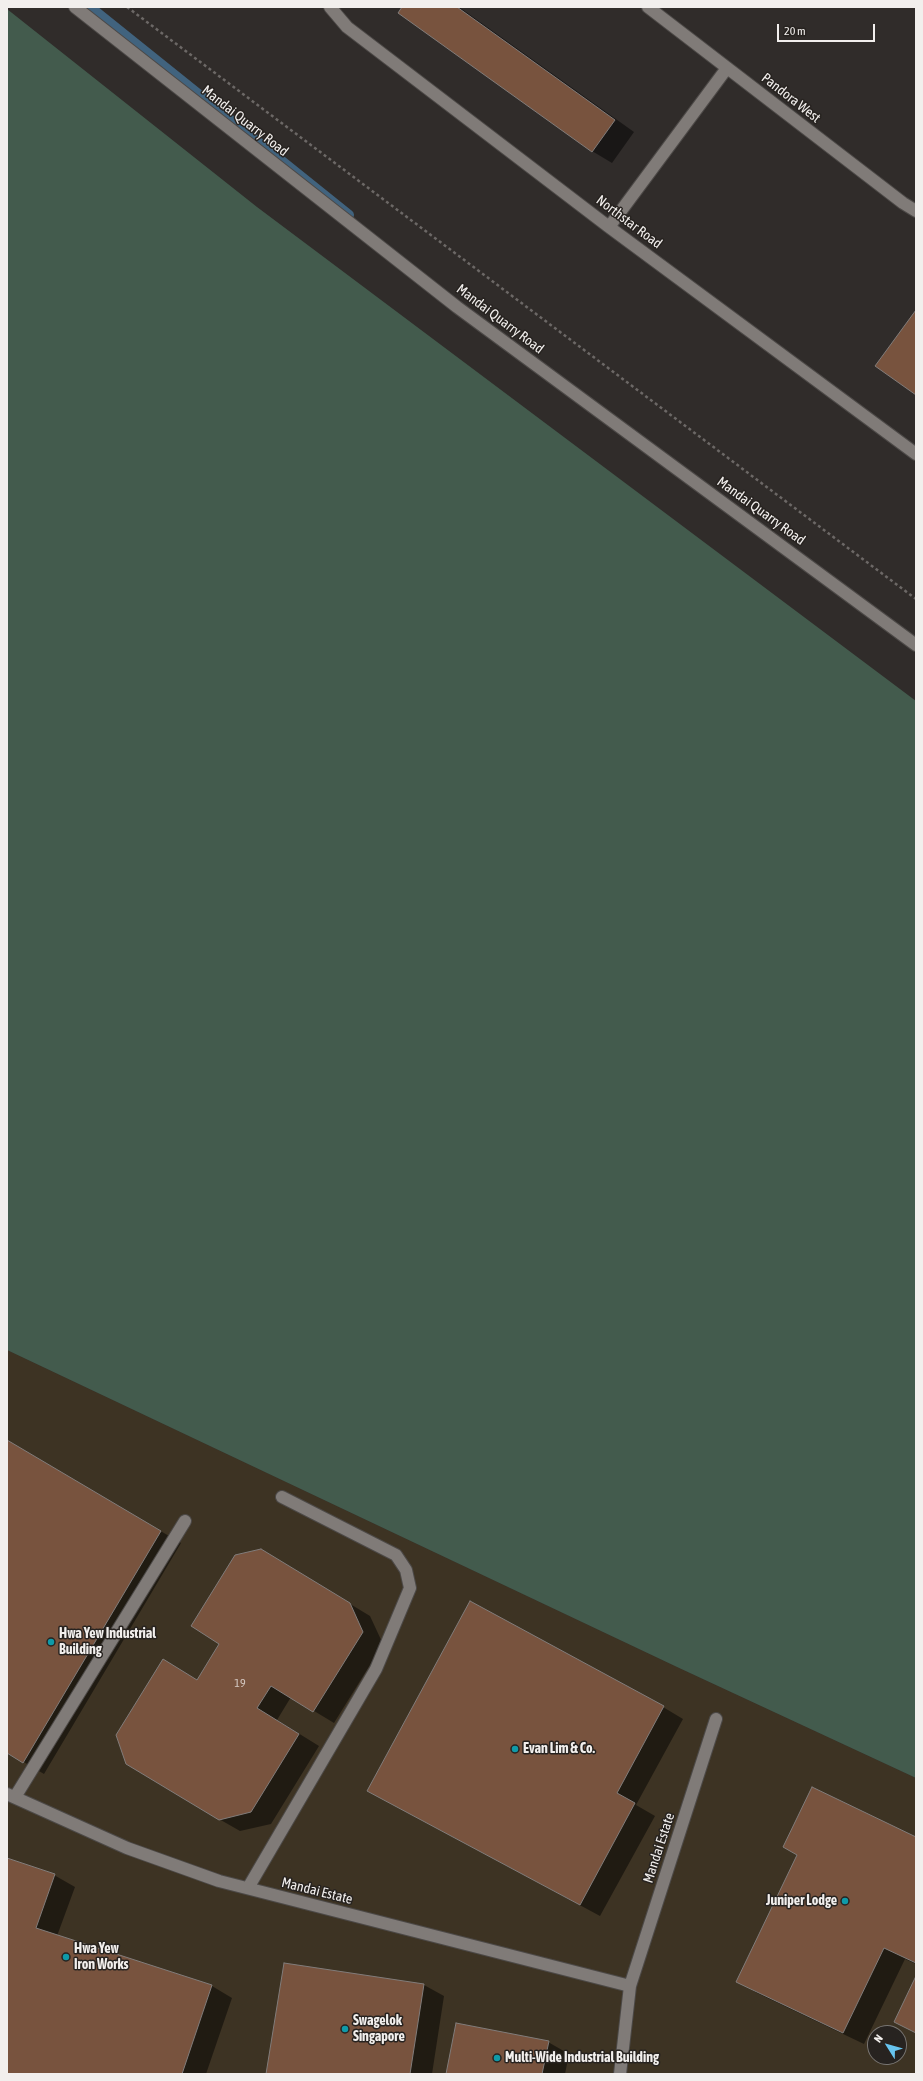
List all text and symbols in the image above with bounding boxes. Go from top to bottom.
scale bar [779,16,877,42]
text: 20 m [784,24,806,38]
street label: Pandora West [758,70,824,126]
street label: Mandai Quarry Road [198,82,292,160]
street label: Northstar Road [593,192,665,252]
street label: Mandai Quarry Road [453,281,547,357]
street label: Mandai Quarry Road [714,473,808,549]
place label: Hwa Yew Industrial Building [59,1626,156,1658]
marker: Hwa Yew Industrial Building [46,1637,56,1647]
house number: 19 [234,1676,246,1690]
place label: Evan Lim & Co. [523,1741,595,1757]
marker: Evan Lim & Co. [510,1744,520,1754]
street label: Mandai Estate [640,1811,678,1885]
street label: Mandai Estate [280,1874,354,1908]
place label: Juniper Lodge [766,1893,837,1909]
marker: Juniper Lodge [840,1896,850,1906]
place label: Hwa Yew Iron Works [74,1941,129,1974]
marker: Hwa Yew Iron Works [61,1952,71,1962]
place label: Swagelok Singapore [353,2013,405,2046]
marker: Swagelok Singapore [340,2024,350,2034]
north arrow [867,2025,907,2065]
text: N [871,2032,885,2045]
place label: Multi-Wide Industrial Building [505,2050,659,2066]
marker: Multi-Wide Industrial Building [492,2053,502,2063]

